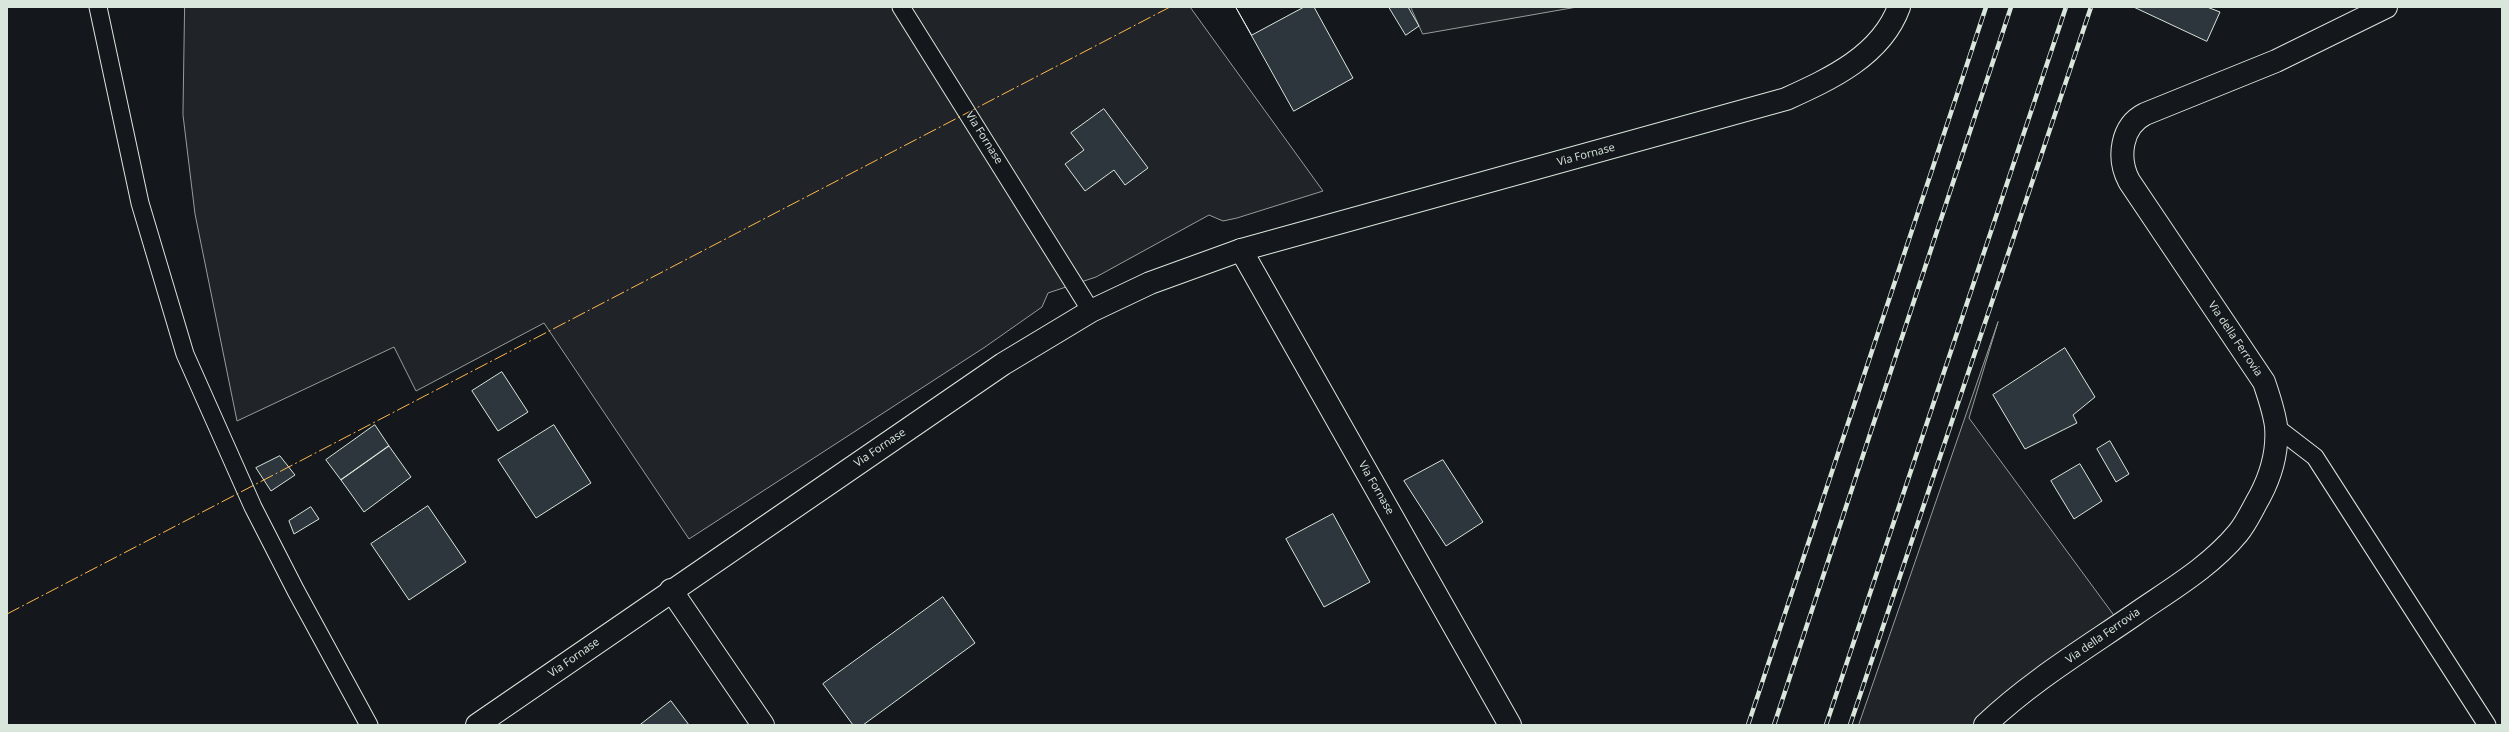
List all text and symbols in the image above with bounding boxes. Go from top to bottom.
street label: Via Fornase [963,109,1005,167]
street label: Via Fornase [1556,141,1616,169]
street label: Via della Ferrovia [2205,299,2265,379]
street label: Via Fornase [852,426,908,470]
street label: Via Fornase [1355,459,1397,517]
street label: Via della Ferrovia [2063,605,2143,667]
street label: Via Fornase [546,636,602,680]

